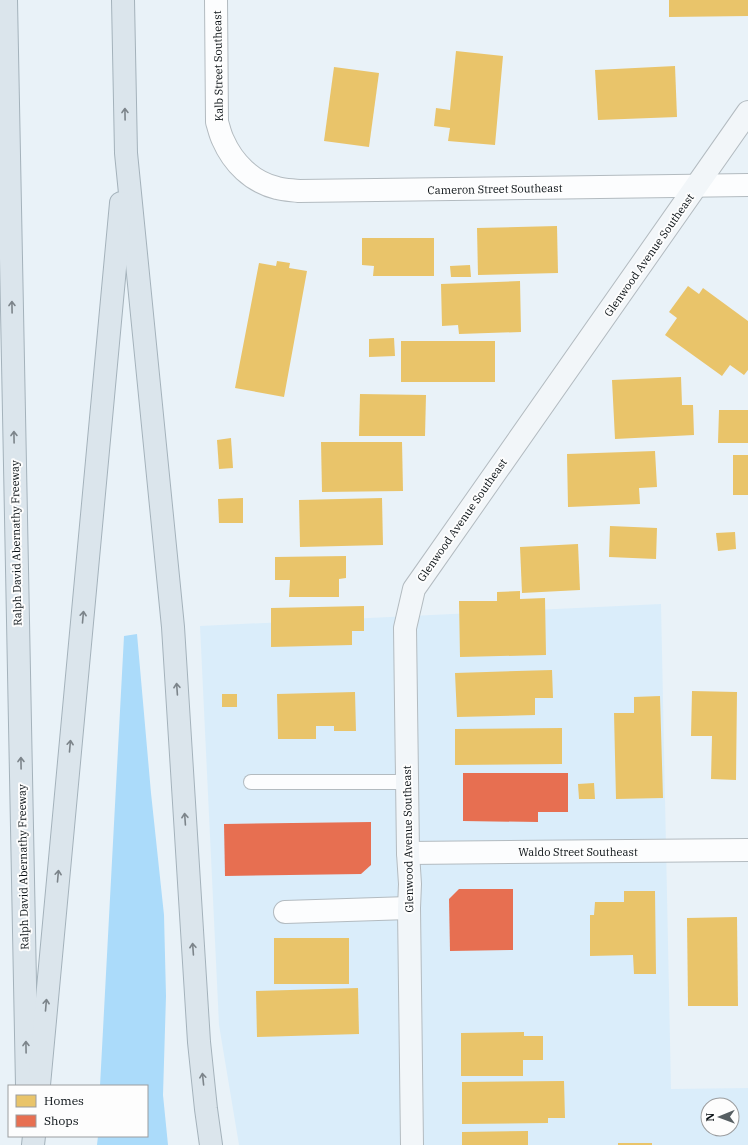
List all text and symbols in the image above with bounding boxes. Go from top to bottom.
street label: Kalb Street Southeast [210,10,226,122]
one-way arrow [121,108,129,121]
street label: Cameron Street Southeast [427,181,563,197]
street label: Glenwood Avenue Southeast [601,191,697,319]
one-way arrow [8,301,15,314]
one-way arrow [10,431,18,444]
street label: Glenwood Avenue Southeast [414,456,510,584]
street label: Ralph David Abernathy Freeway [8,460,24,626]
one-way arrow [79,611,86,624]
one-way arrow [173,683,180,696]
one-way arrow [67,740,74,753]
one-way arrow [17,757,24,770]
street label: Glenwood Avenue Southeast [400,765,416,913]
street label: Ralph David Abernathy Freeway [15,784,31,950]
one-way arrow [182,813,189,826]
street label: Waldo Street Southeast [518,845,638,859]
one-way arrow [55,870,62,883]
one-way arrow [190,943,197,956]
one-way arrow [43,999,50,1012]
one-way arrow [22,1041,30,1054]
one-way arrow [199,1073,206,1086]
legend [8,1085,148,1137]
text: Homes [44,1093,84,1108]
north arrow [700,1097,740,1137]
text: N [703,1112,717,1122]
text: Shops [44,1113,79,1128]

